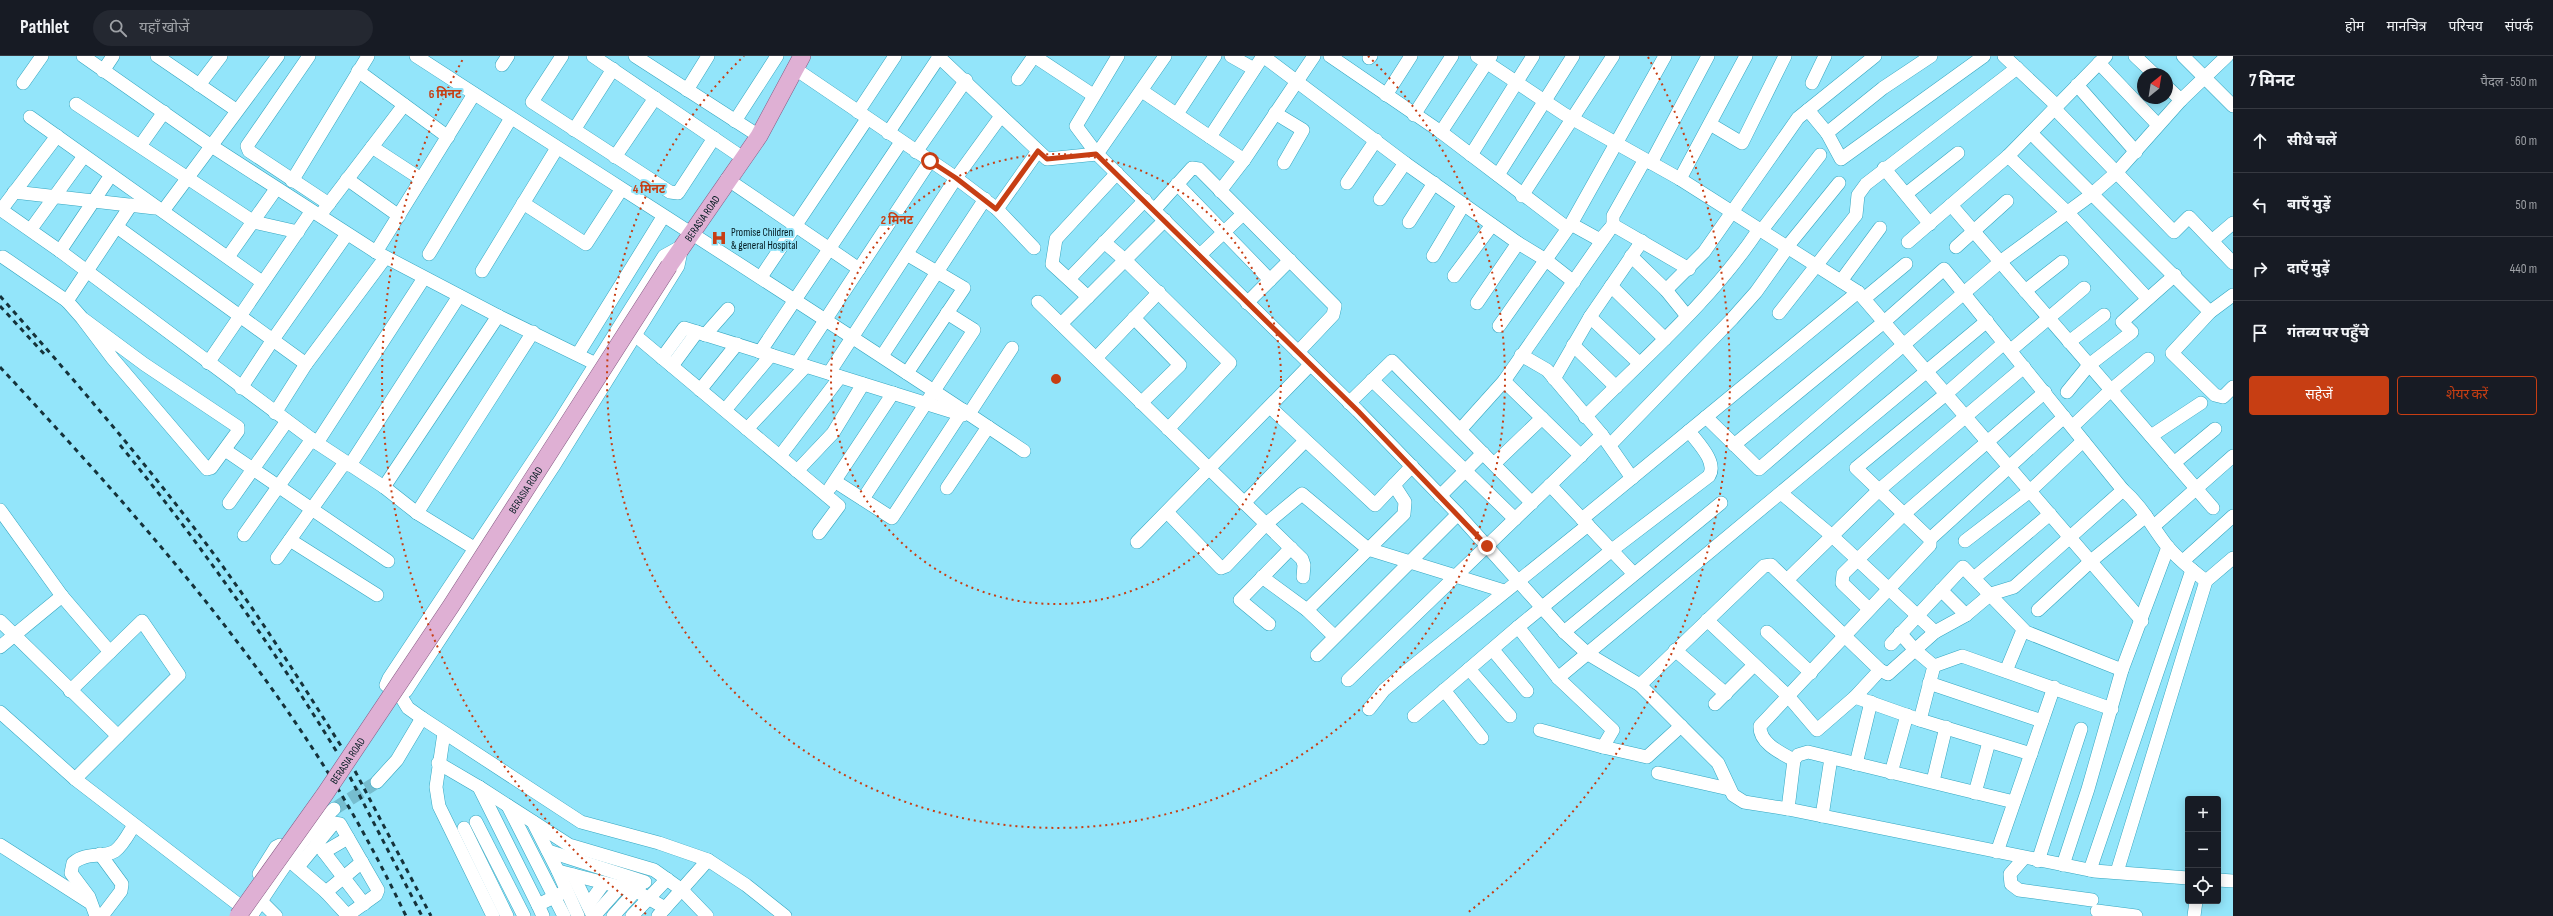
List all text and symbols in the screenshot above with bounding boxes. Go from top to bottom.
search box [93,10,373,46]
text: Pathlet [20,16,69,39]
icon: search [107,17,129,39]
text: यहाँ खोजें [139,18,189,37]
text: होम [2345,18,2364,35]
text: मानचित्र [2386,18,2427,35]
text: परिचय [2449,18,2483,35]
text: संपर्क [2505,18,2533,35]
north arrow [2137,68,2173,104]
text: 7 मिनट [2249,71,2295,91]
text: पैदल · 550 m [2481,74,2537,90]
text: 6 मिनट [429,86,462,102]
icon: ahead [2249,130,2271,152]
text: सीधे चलें [2287,131,2337,150]
text: 60 m [2515,133,2537,149]
route start [921,152,939,170]
text: 4 मिनट [633,181,666,197]
street label: BERASIA ROAD [682,193,722,244]
icon: left [2249,194,2271,216]
text: बाएँ मुड़ें [2287,195,2330,214]
text: 50 m [2516,197,2537,213]
text: 2 मिनट [881,212,914,228]
place label: Promise Children & general Hospital [731,226,798,252]
hospital icon: Promise Children & general Hospital [710,229,728,247]
icon: right [2249,258,2271,280]
text: दाएँ मुड़ें [2287,259,2330,278]
text: 440 m [2510,261,2537,277]
icon: arrive [2249,322,2271,344]
text: गंतव्य पर पहुँचे [2287,323,2369,342]
centre of rings [1049,372,1063,386]
button: सहेजें [2249,376,2389,415]
button: शेयर करें [2397,376,2537,415]
street label: BERASIA ROAD [506,464,545,516]
route end [1478,537,1496,555]
street label: BERASIA ROAD [327,735,368,786]
map controls [2185,796,2221,904]
button: + [2185,796,2221,832]
button: − [2185,832,2221,868]
button: locate [2185,868,2221,904]

